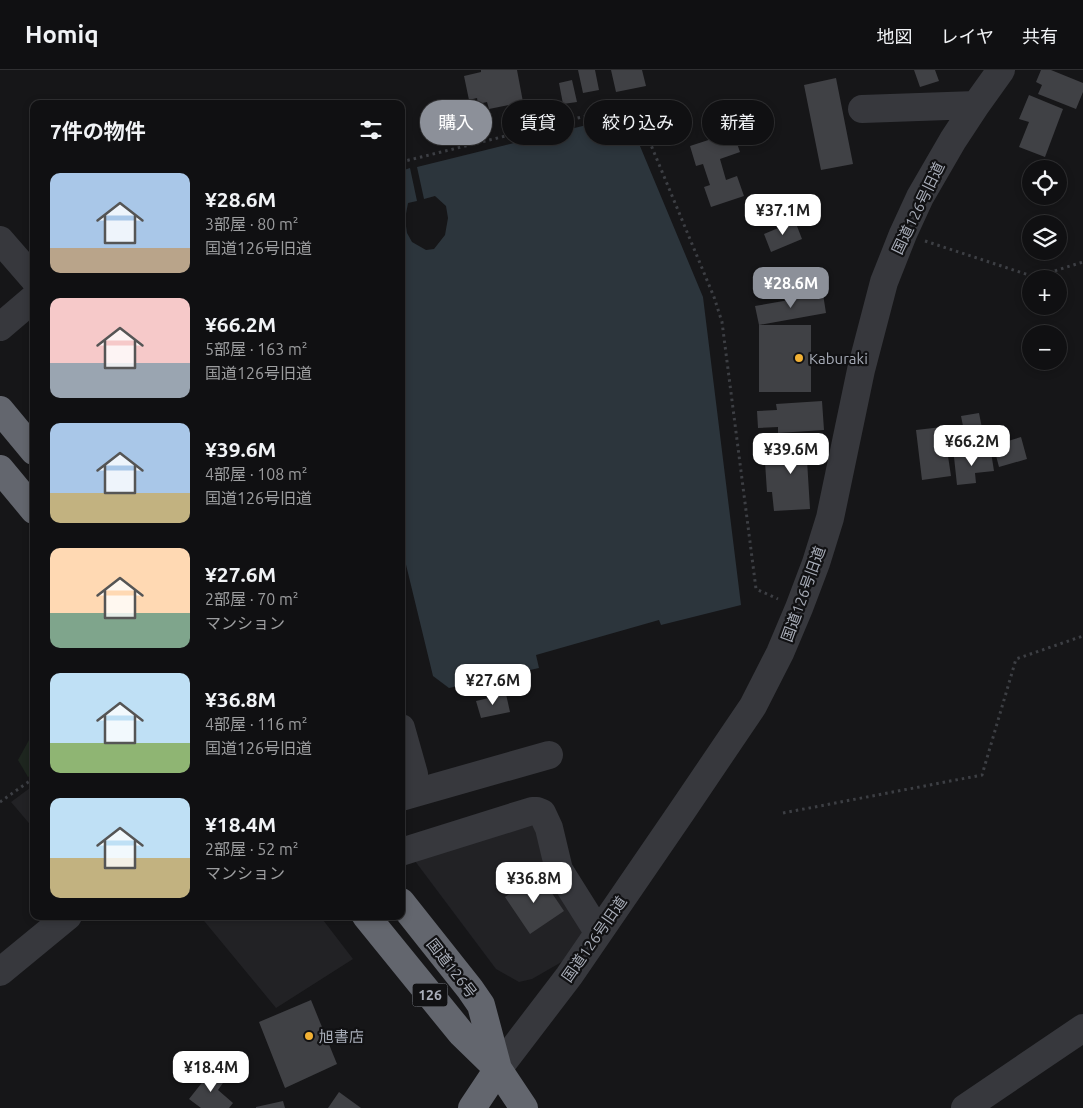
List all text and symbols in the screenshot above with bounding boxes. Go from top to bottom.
text: Homiq [25,21,99,48]
text: 地図 [877,26,913,46]
text: レイヤ [941,26,994,46]
text: 共有 [1022,26,1058,46]
chip: 購入 [420,100,492,145]
chip: 賃貸 [502,100,574,145]
chip: 絞り込み [584,100,692,145]
chip: 新着 [702,100,774,145]
icon: filters [357,116,385,144]
text: 7件の物件 [50,119,146,143]
street label: 国道126号旧道 [888,159,948,257]
map controls [1022,160,1067,370]
button: locate [1022,160,1067,205]
text: ¥28.6M [205,187,276,211]
icon: home [90,193,150,253]
pin: ¥37.1M [742,194,824,236]
text: ¥37.1M [756,201,810,219]
text: 3部屋 · 80 m² [205,215,299,233]
button: layers [1022,215,1067,260]
text: 国道126号旧道 [205,239,312,257]
pin: ¥28.6M [750,266,832,309]
button: + [1022,270,1067,315]
text: ¥28.6M [764,274,818,292]
text: ¥66.2M [205,312,276,336]
icon: home [90,318,150,378]
button: − [1022,325,1067,370]
text: 5部屋 · 163 m² [205,340,308,358]
place label: Kaburaki [809,350,868,367]
marker: Kaburaki [793,352,805,364]
text: 国道126号旧道 [205,364,312,382]
pin: ¥66.2M [931,424,1013,467]
pin: ¥39.6M [750,432,832,475]
text: ¥66.2M [945,432,999,450]
text: ¥39.6M [205,437,276,461]
text: ¥39.6M [764,440,818,458]
icon: home [90,443,150,503]
text: 4部屋 · 108 m² [205,465,308,483]
text: 国道126号旧道 [205,489,312,507]
street label: 国道126号旧道 [778,544,828,644]
text: ¥27.6M [205,562,276,586]
icon: home [90,568,150,628]
text: 2部屋 · 70 m² [205,590,299,608]
text: マンション [205,614,285,632]
pin: ¥27.6M [452,664,534,706]
text: ¥27.6M [466,671,520,689]
text: ¥36.8M [205,687,276,711]
icon: home [90,693,150,753]
text: 4部屋 · 116 m² [205,715,308,733]
text: 国道126号旧道 [205,739,312,757]
text: ¥18.4M [205,812,276,836]
icon: home [90,818,150,878]
text: 2部屋 · 52 m² [205,840,299,858]
pin: ¥36.8M [493,862,575,904]
text: マンション [205,864,285,882]
text: ¥36.8M [507,869,561,887]
street label: 国道126号旧道 [558,893,630,985]
street label: 国道126号 [423,935,481,1001]
road number: 126 [412,984,448,1006]
place label: 旭書店 [319,1028,364,1045]
marker: 旭書店 [303,1030,315,1042]
pin: ¥18.4M [170,1050,252,1093]
text: ¥18.4M [184,1058,238,1076]

